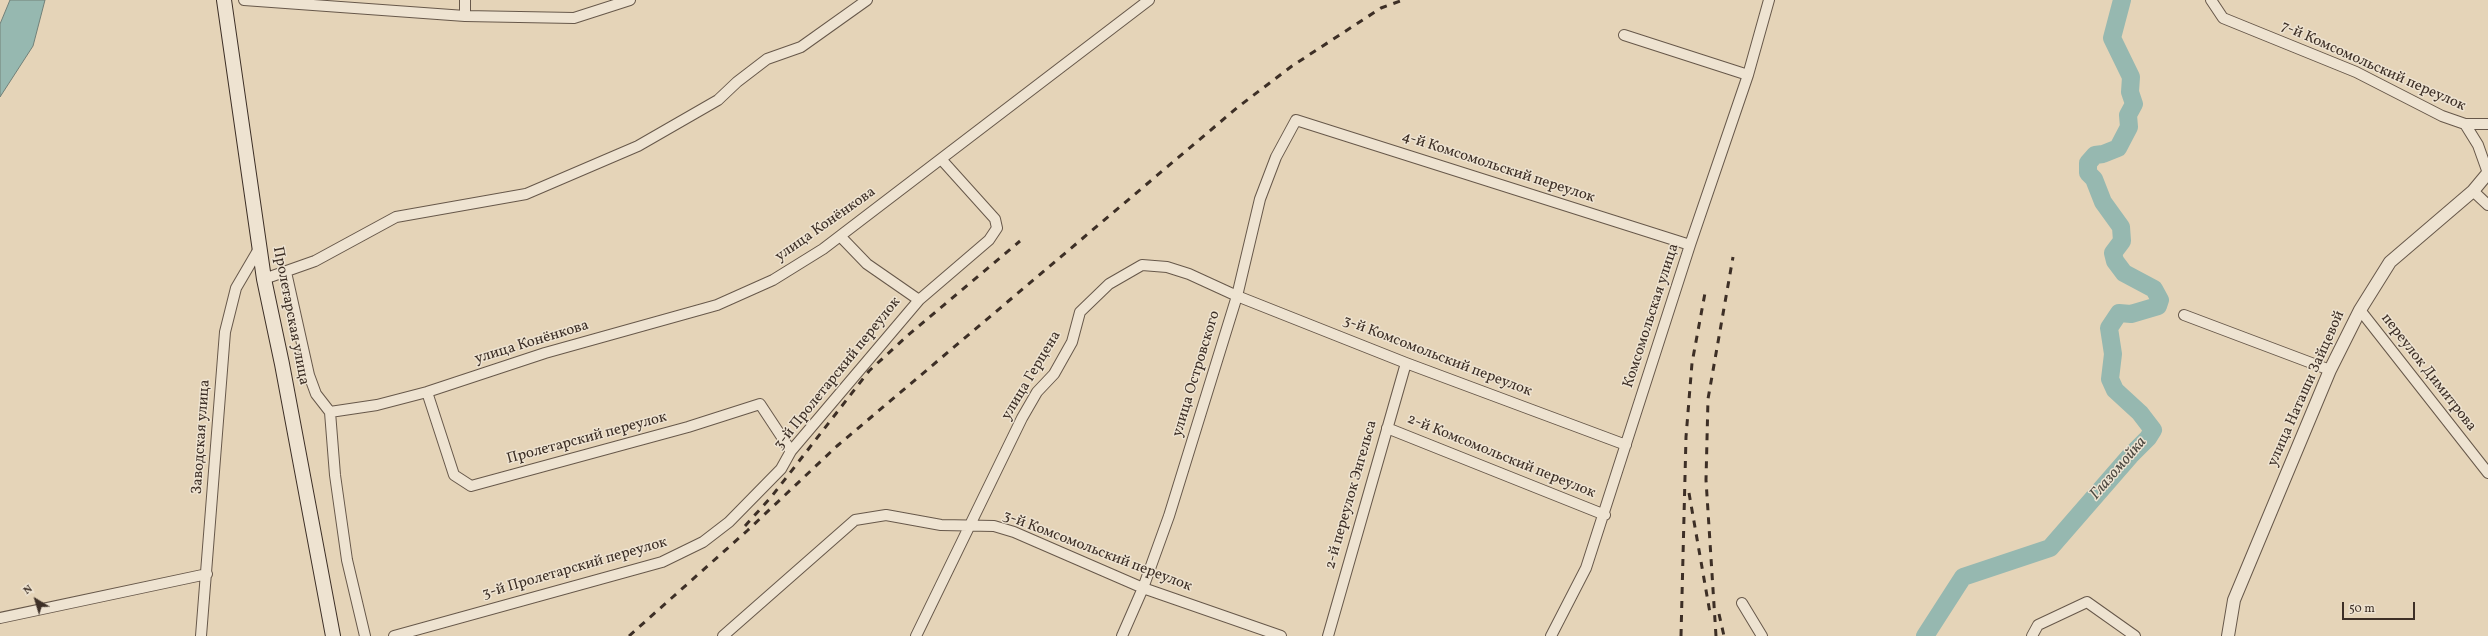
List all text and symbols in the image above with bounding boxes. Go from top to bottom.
street label: 7-й Комсомольский переулок [2278,18,2468,116]
street label: 4-й Комсомольский переулок [1399,128,1597,208]
street label: улица Конёнкова [772,184,880,266]
street label: Комсомольская улица [1620,242,1684,390]
street label: Пролетарская улица [268,245,312,387]
street label: 3-й Пролетарский переулок [771,294,905,454]
street label: улица Наташи Зайцевой [2264,308,2350,470]
street label: улица Островского [1169,309,1225,439]
street label: переулок Димитрова [2376,310,2480,436]
street label: 3-й Комсомольский переулок [1340,313,1534,401]
street label: улица Конёнкова [473,317,591,369]
street label: улица Герцена [998,328,1066,424]
street label: Заводская улица [189,379,215,495]
street label: Пролетарский переулок [505,409,669,469]
street label: 2-й Комсомольский переулок [1404,411,1598,503]
street label: 2-й переулок Энгельса [1322,418,1382,572]
water label: Глазомойка [2086,434,2152,504]
street label: 3-й Комсомольский переулок [1000,508,1194,596]
street label: 3-й Пролетарский переулок [481,534,669,604]
north arrow [16,580,56,620]
text: N [21,582,36,599]
scale bar [2344,594,2417,620]
text: 50 m [2349,601,2375,617]

